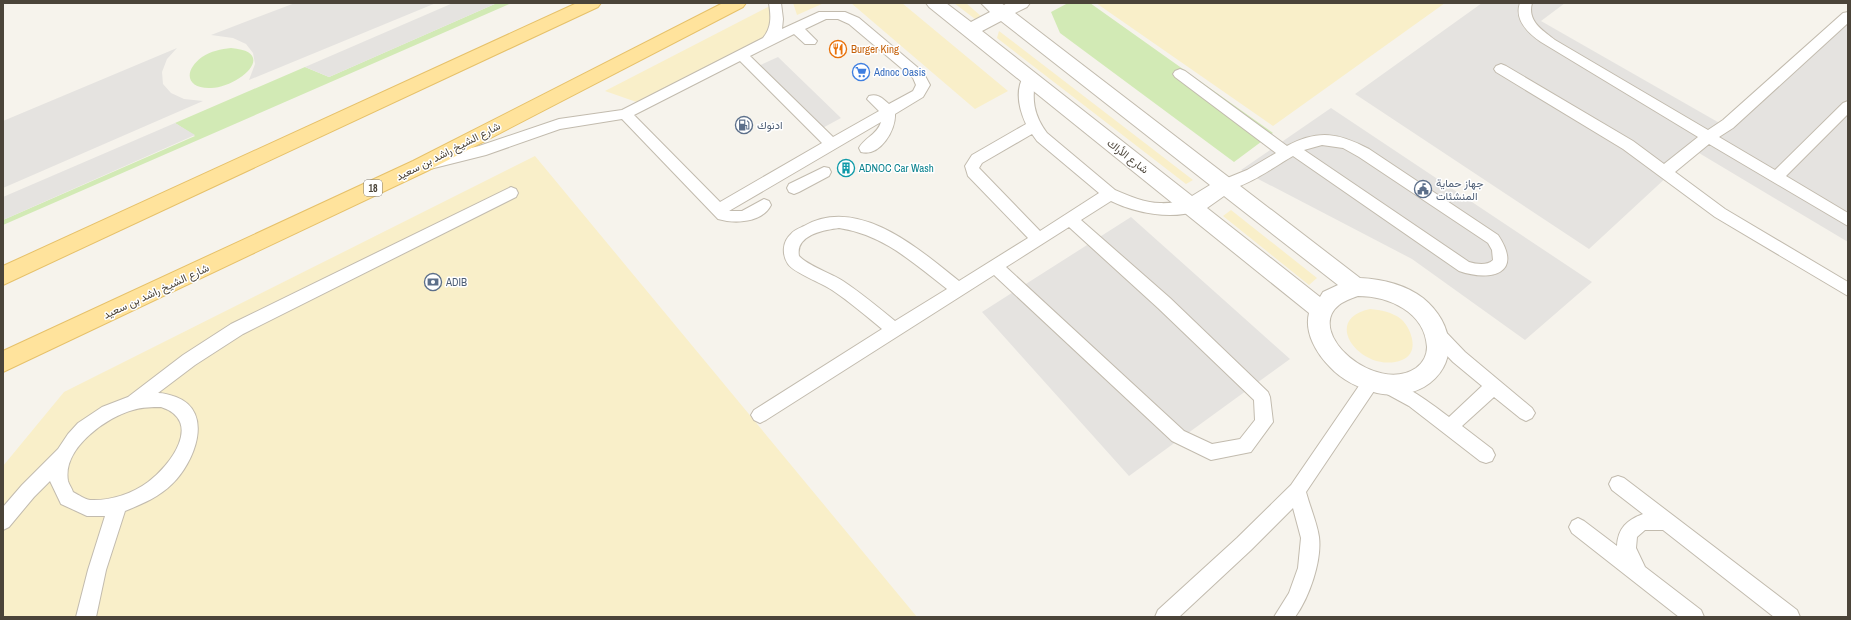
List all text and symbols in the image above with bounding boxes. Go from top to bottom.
restaurant icon: Burger King [828,39,848,59]
place label: Burger King [851,42,899,56]
supermarket icon: Adnoc Oasis [851,62,871,82]
place label: Adnoc Oasis [873,65,926,79]
fuel station icon: ادنوك [734,115,754,135]
street label: شارع الشيخ راشد بن سعيد [393,118,503,184]
place label: ادنوك [757,118,783,132]
street label: شارع الأراك [1104,135,1152,177]
building icon: ADNOC Car Wash [836,158,856,178]
place label: ADNOC Car Wash [858,161,934,175]
place label: جهاز حماية المنشئات [1436,176,1484,203]
public building icon: جهاز حماية المنشئات [1413,179,1433,199]
road number: 18 [364,180,382,196]
street label: شارع الشيخ راشد بن سعيد [101,260,212,323]
bank icon: ADIB [423,272,443,292]
place label: ADIB [445,275,467,289]

